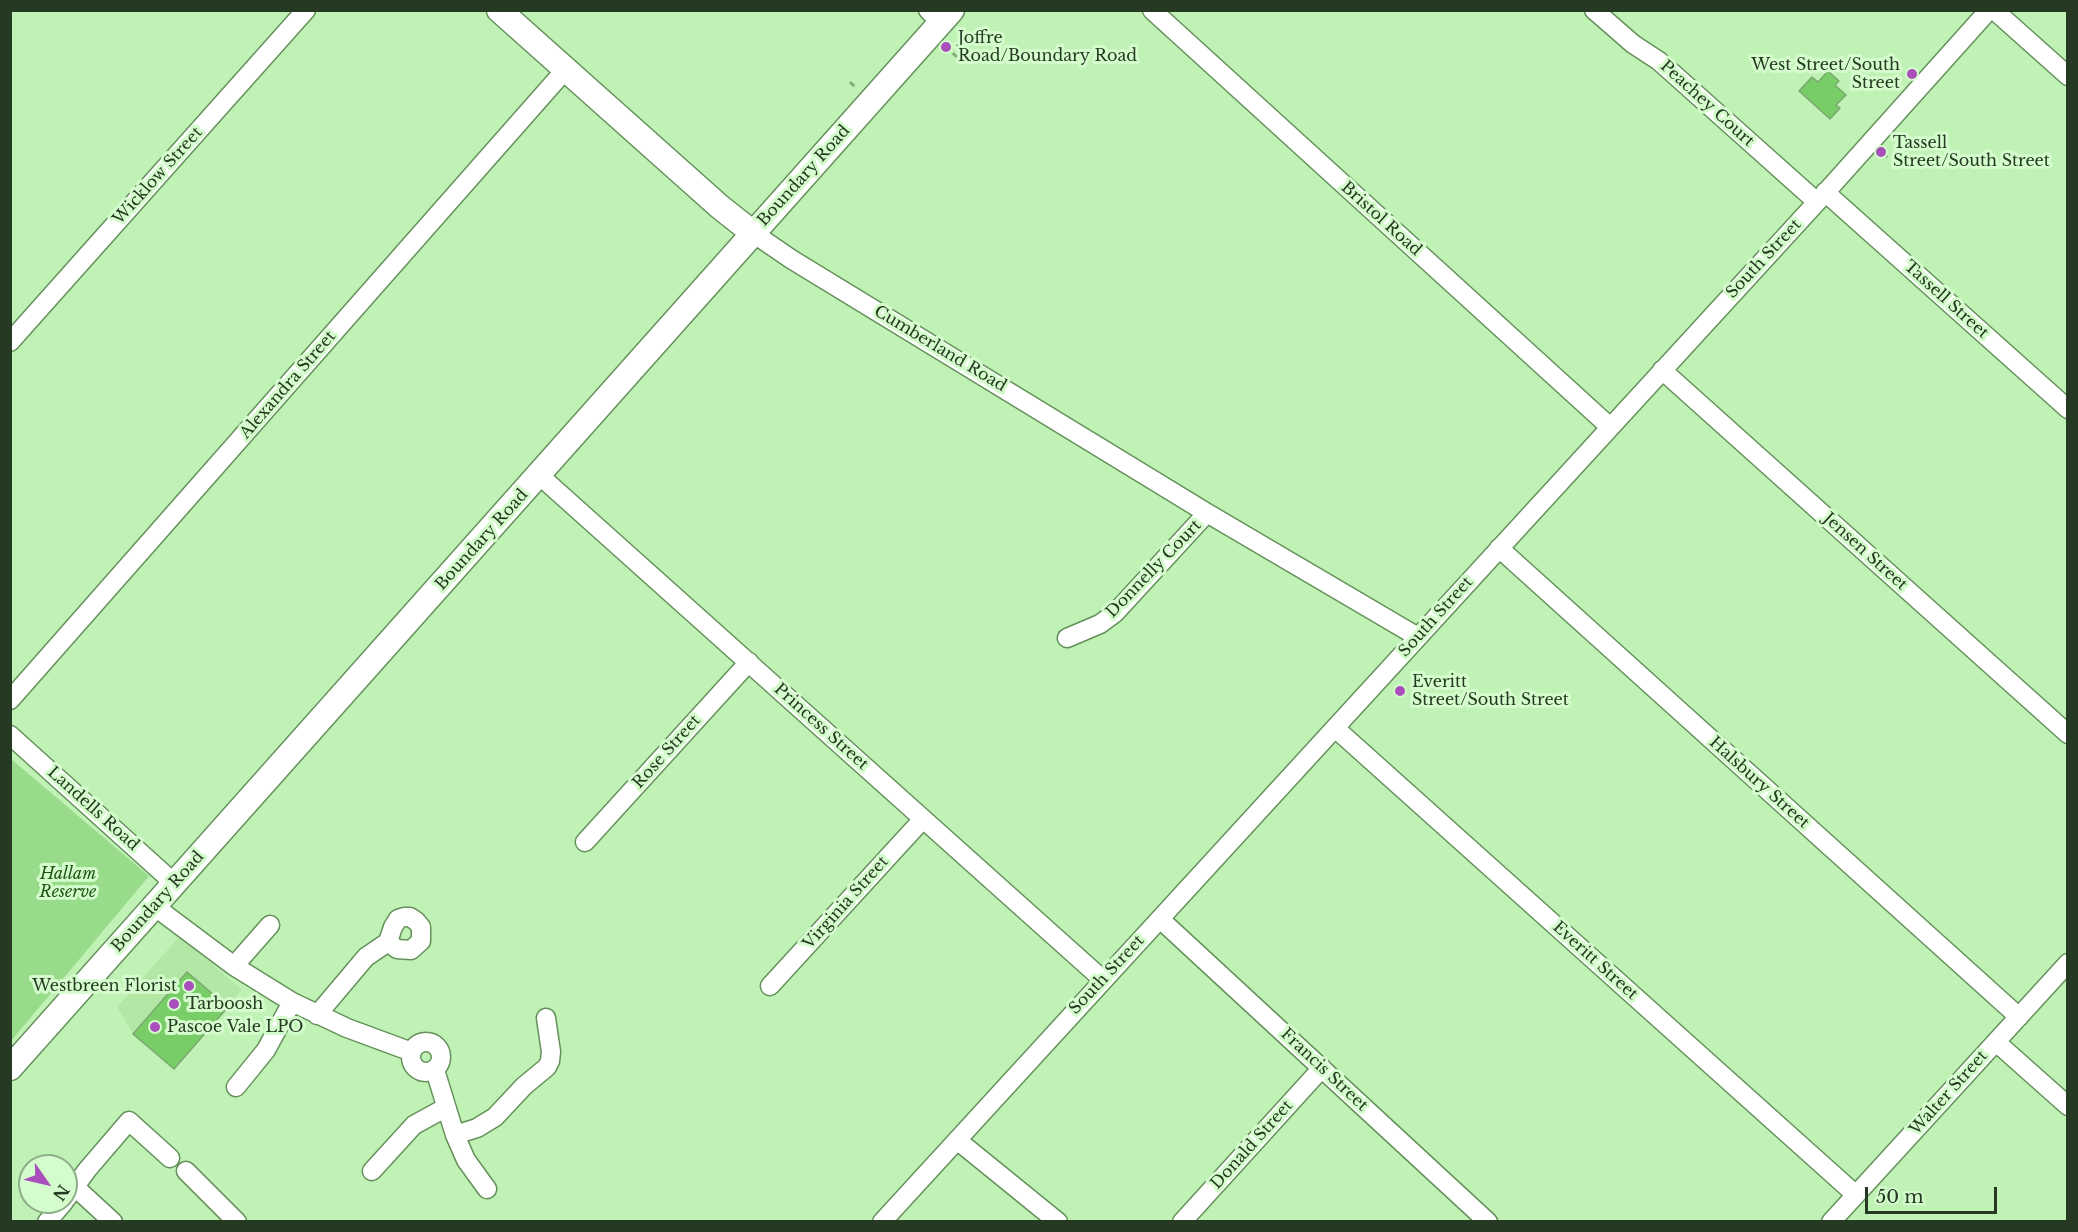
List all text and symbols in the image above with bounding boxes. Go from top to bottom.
place label: Joffre Road/Boundary Road [958,28,1137,66]
marker: Joffre Road/Boundary Road [939,40,953,54]
place label: West Street/South Street [1751,55,1900,93]
street label: Peachey Court [1656,57,1758,151]
marker: West Street/South Street [1905,67,1919,81]
street label: Boundary Road [754,122,854,230]
street label: Wicklow Street [109,123,207,229]
place label: Tassell Street/South Street [1893,133,2050,171]
marker: Tassell Street/South Street [1874,145,1888,159]
street label: Bristol Road [1337,178,1425,260]
street label: South Street [1722,215,1806,303]
street label: Tassell Street [1900,257,1992,343]
street label: Cumberland Road [870,302,1010,396]
street label: Alexandra Street [236,327,340,443]
street label: Boundary Road [432,486,532,594]
street label: Jensen Street [1819,509,1911,595]
street label: Donnelly Court [1102,516,1206,622]
street label: South Street [1395,573,1477,661]
place label: Everitt Street/South Street [1412,672,1569,710]
street label: Princess Street [770,680,872,774]
marker: Everitt Street/South Street [1393,684,1407,698]
street label: Rose Street [629,711,705,793]
street label: Halsbury Street [1705,733,1813,833]
street label: Landells Road [43,763,143,855]
street label: Boundary Road [108,848,208,956]
street label: Virginia Street [799,853,893,953]
park label: Hallam Reserve [40,864,96,902]
street label: Everitt Street [1549,918,1641,1004]
street label: South Street [1065,931,1149,1019]
place label: Westbreen Florist [32,976,177,996]
marker: Westbreen Florist [182,979,196,993]
place label: Tarboosh [186,994,263,1014]
marker: Tarboosh [167,997,181,1011]
place label: Pascoe Vale LPO [167,1017,303,1037]
marker: Pascoe Vale LPO [148,1020,162,1034]
street label: Francis Street [1276,1025,1372,1115]
street label: Walter Street [1906,1047,1992,1139]
street label: Donald Street [1207,1097,1297,1193]
north arrow [18,1154,78,1214]
scale bar [1868,1175,2000,1213]
text: N [49,1181,74,1205]
text: 50 m [1876,1186,1924,1208]

